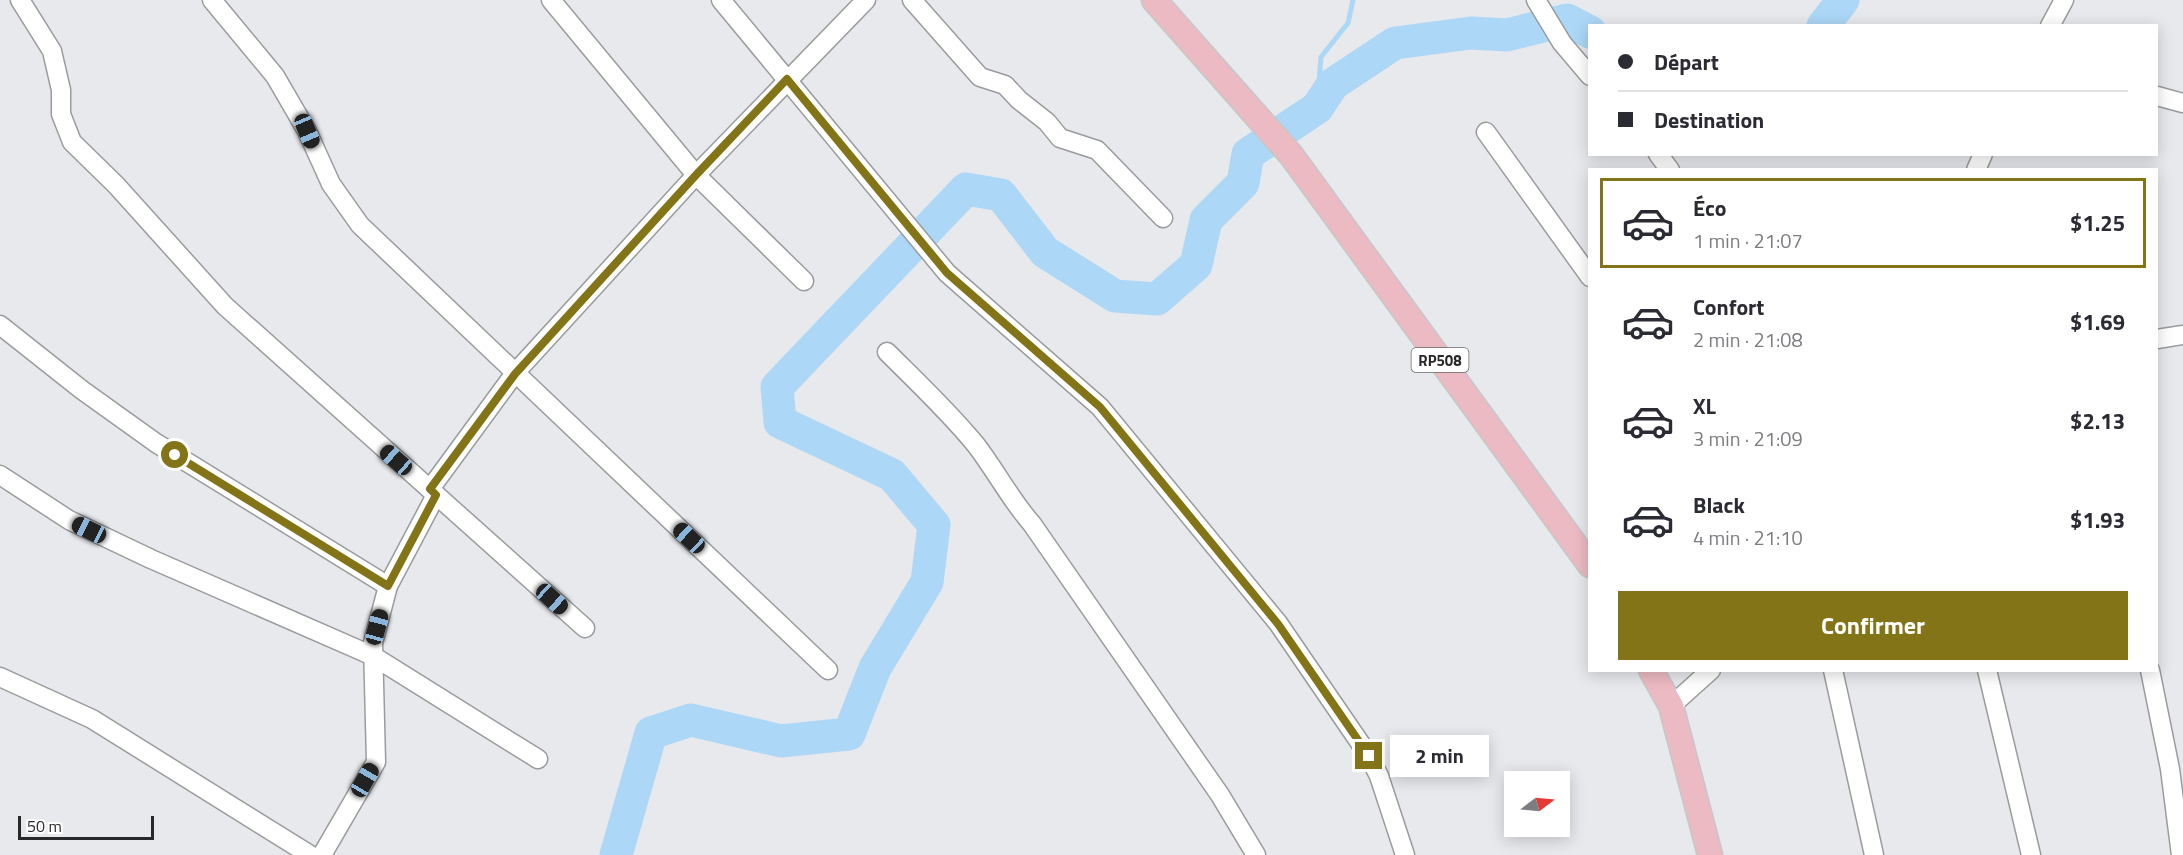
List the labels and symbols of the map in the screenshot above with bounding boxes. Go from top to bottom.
car [292,111,322,151]
road number: RP508 [1412,348,1468,372]
route start [161,441,188,468]
car [377,441,415,479]
car [69,514,109,546]
car [670,519,708,557]
car [533,580,571,618]
car [364,607,390,647]
callout: 2 min [1390,735,1489,777]
route end [1355,742,1382,769]
car [348,760,382,800]
north arrow [1504,771,1570,837]
scale bar [18,813,154,840]

